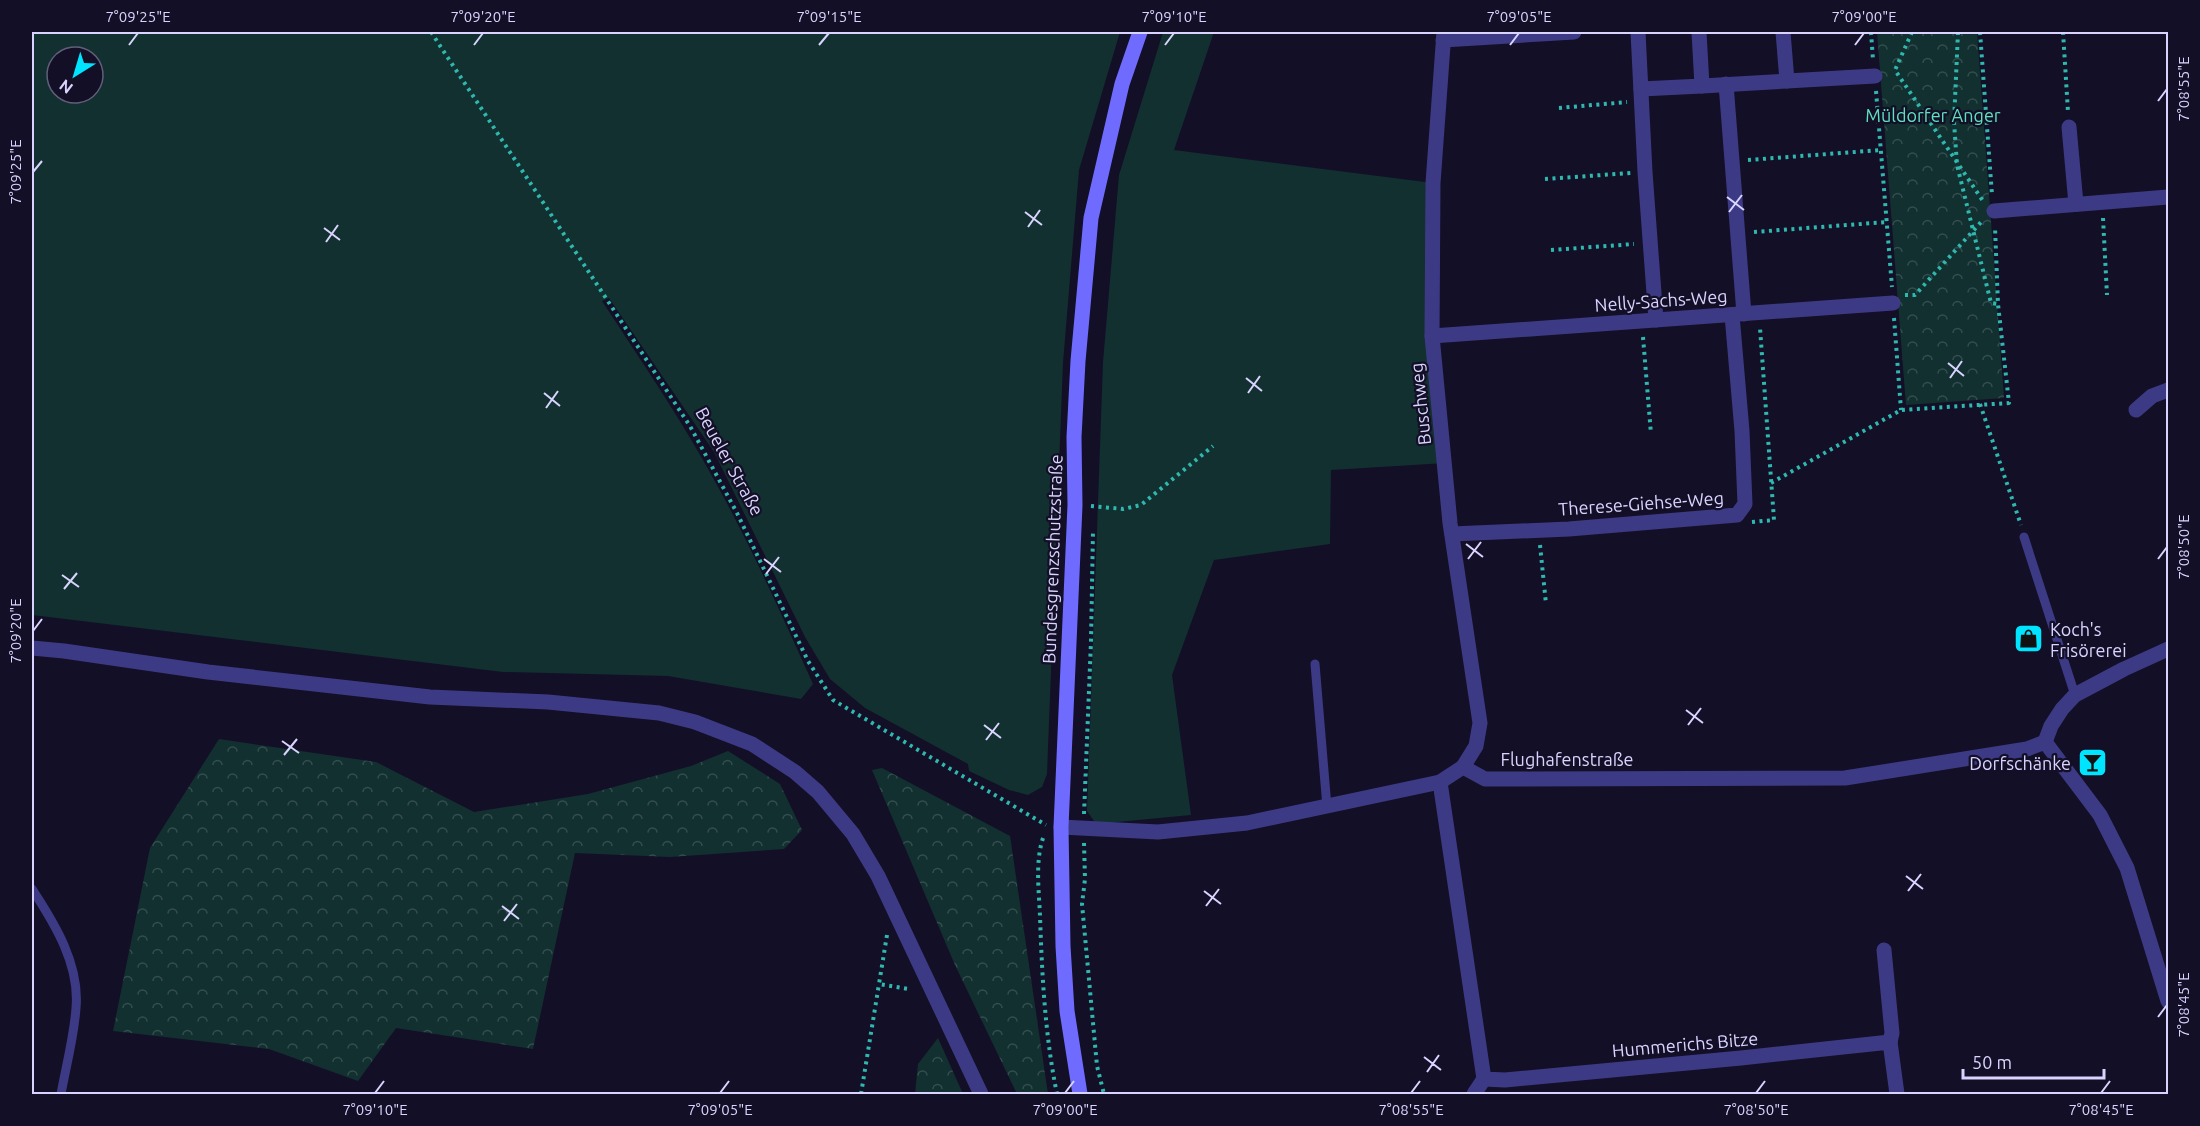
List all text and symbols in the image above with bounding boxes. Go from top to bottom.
text: 7°09'25"E [105,8,171,25]
text: 7°09'20"E [450,8,516,25]
text: 7°09'15"E [796,8,862,25]
text: 7°09'10"E [1141,8,1207,25]
text: 7°09'05"E [1486,8,1552,25]
text: 7°09'00"E [1831,8,1897,25]
north arrow [45,45,105,105]
text: 7°08'55"E [2175,56,2192,122]
text: N [56,76,76,98]
park label: Müldorfer Anger [1865,105,2001,125]
text: 7°09'25"E [7,139,24,205]
street label: Nelly-Sachs-Weg [1594,285,1728,315]
street label: Buschweg [1406,362,1434,446]
street label: Beueler Straße [692,403,768,519]
street label: Bundesgrenzschutzstraße [1038,454,1066,664]
street label: Therese-Giehse-Weg [1557,487,1725,519]
text: 7°08'50"E [2175,514,2192,580]
text: 7°09'20"E [7,598,24,664]
place label: Koch's Frisörerei [2050,619,2127,660]
shop icon: Koch's Frisörerei [2013,623,2045,655]
bar icon: Dorfschänke [2076,747,2108,779]
street label: Flughafenstraße [1500,749,1634,769]
place label: Dorfschänke [1969,753,2071,773]
text: 7°08'45"E [2175,972,2192,1038]
street label: Hummerichs Bitze [1611,1028,1759,1060]
scale bar [1963,1042,2104,1080]
text: 50 m [1972,1052,2012,1072]
text: 7°09'10"E [342,1101,408,1118]
text: 7°09'05"E [687,1101,753,1118]
text: 7°09'00"E [1032,1101,1098,1118]
text: 7°08'55"E [1378,1101,1444,1118]
text: 7°08'50"E [1723,1101,1789,1118]
text: 7°08'45"E [2068,1101,2134,1118]

